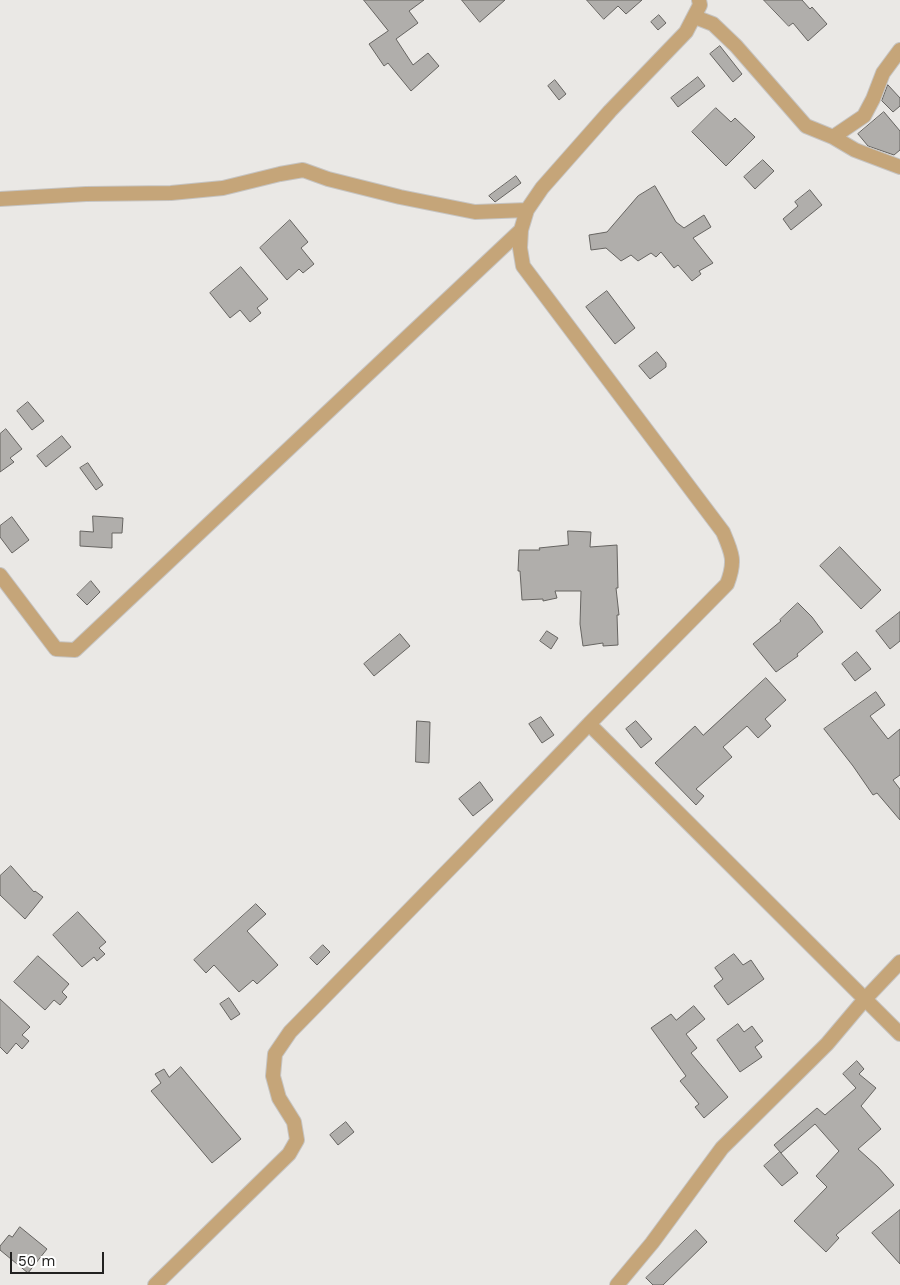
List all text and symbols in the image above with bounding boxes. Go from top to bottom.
scale bar [12,1242,106,1274]
text: 50 m [18,1252,55,1270]

